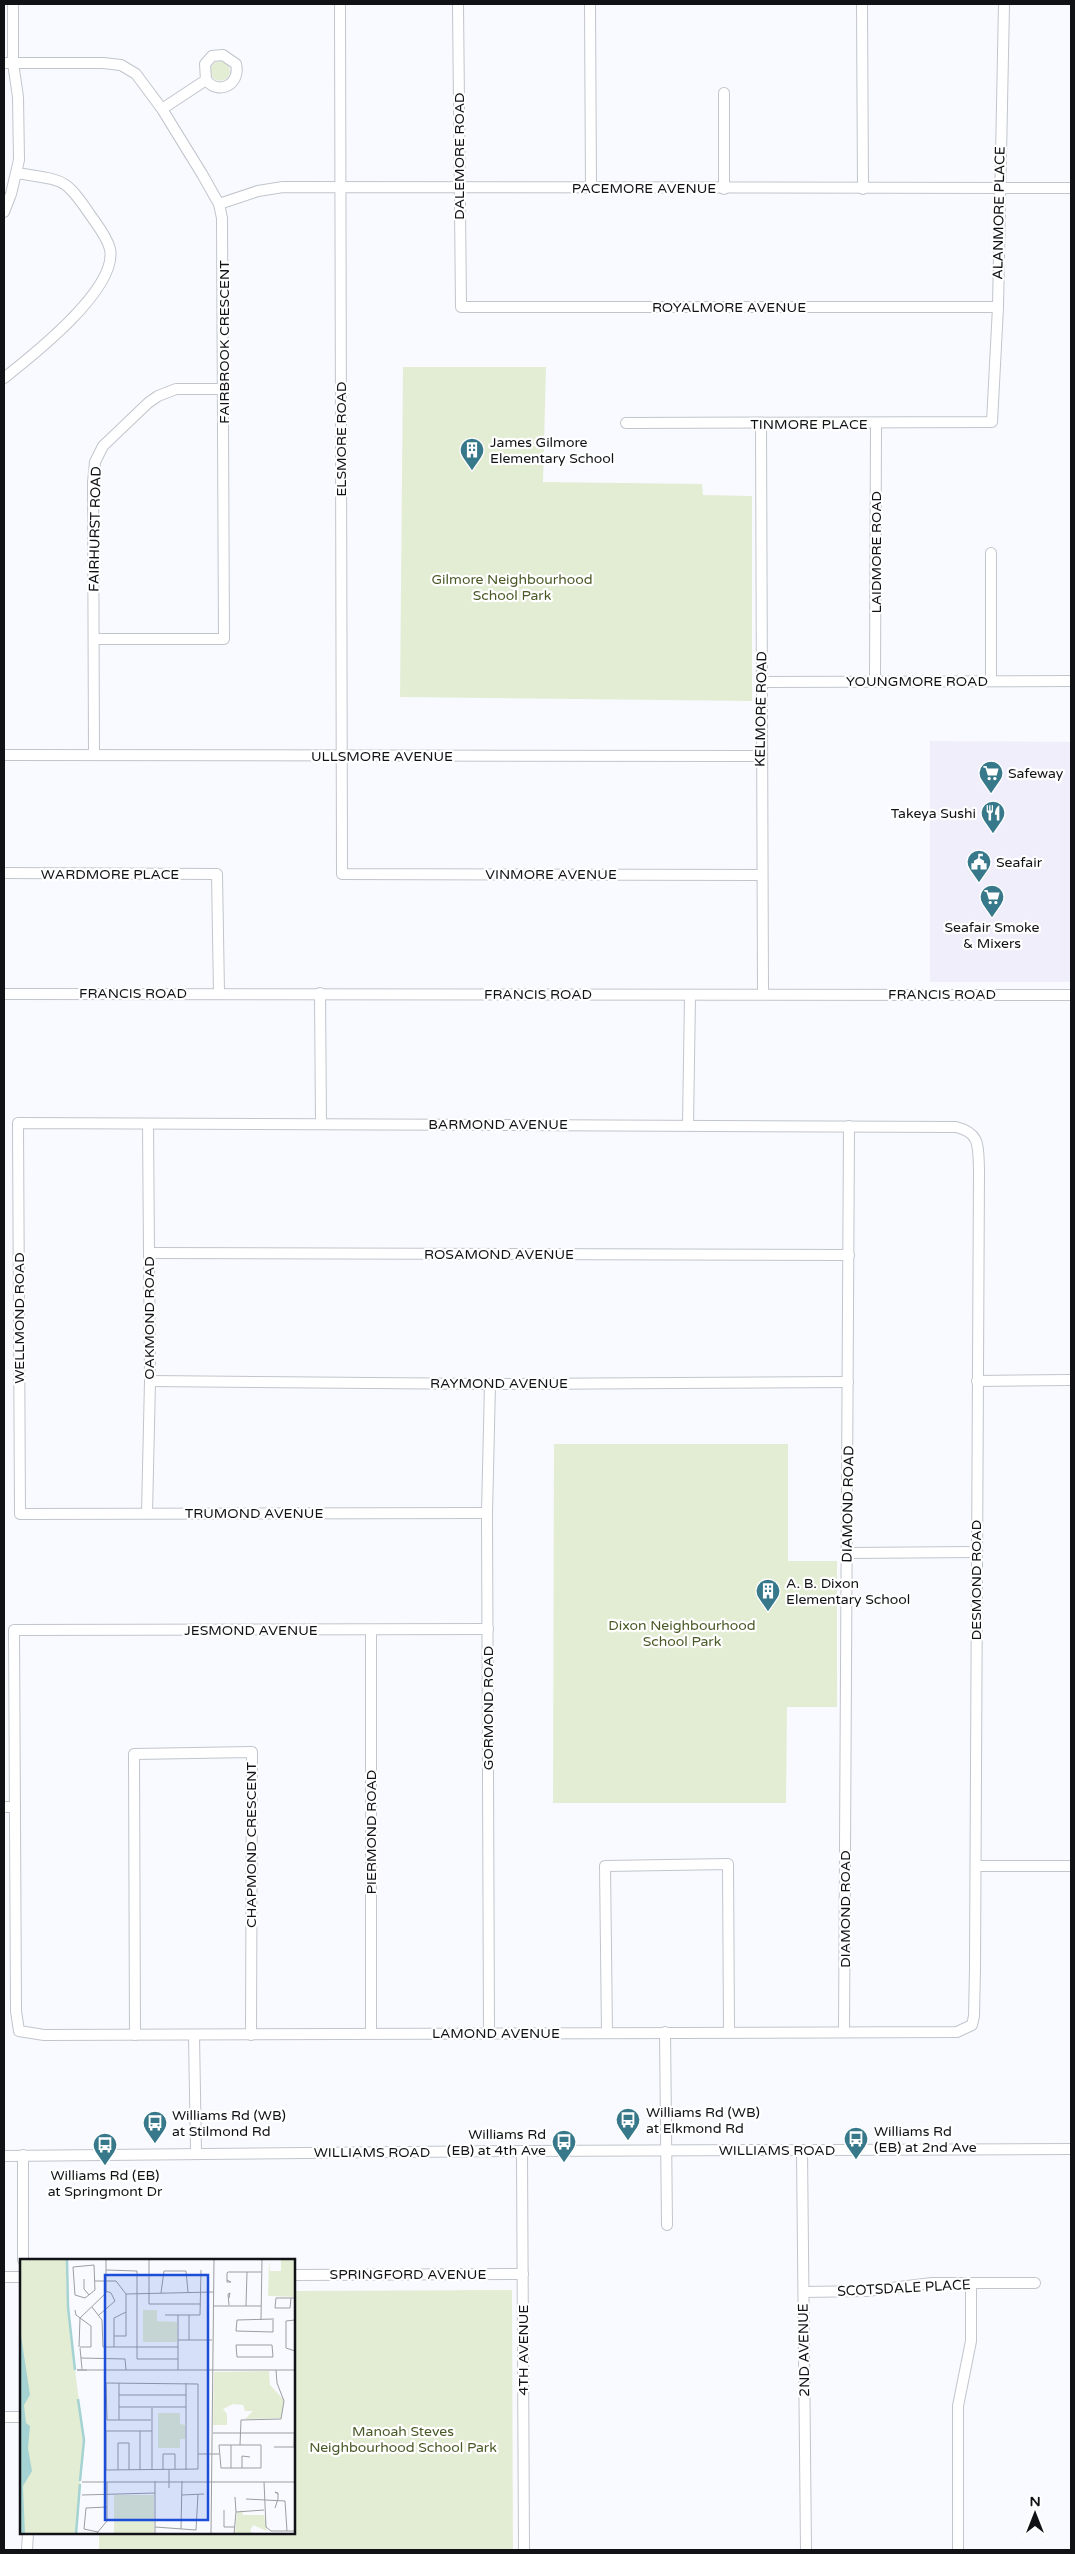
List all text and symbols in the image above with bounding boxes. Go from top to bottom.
street label: DALEMORE ROAD [451,92,468,220]
street label: ALANMORE PLACE [989,146,1009,280]
street label: PACEMORE AVENUE [572,180,716,197]
street label: FAIRBROOK CRESCENT [216,260,233,424]
street label: ROYALMORE AVENUE [652,299,806,316]
street label: ELSMORE ROAD [333,381,350,497]
street label: TINMORE PLACE [750,416,868,433]
place label: James Gilmore Elementary School [490,434,614,467]
building icon: James Gilmore Elementary School [459,437,485,471]
street label: FAIRHURST ROAD [85,466,105,592]
street label: LAIDMORE ROAD [868,491,885,613]
park label: Gilmore Neighbourhood School Park [431,571,593,604]
street label: KELMORE ROAD [751,651,771,767]
street label: YOUNGMORE ROAD [846,673,988,690]
street label: ULLSMORE AVENUE [311,748,453,765]
supermarket icon: Safeway [978,760,1004,794]
place label: Safeway [1008,765,1064,782]
restaurant icon: Takeya Sushi [980,800,1006,834]
place label: Takeya Sushi [891,805,976,822]
public building icon: Seafair [966,849,992,883]
place label: Seafair [996,854,1043,871]
street label: WARDMORE PLACE [41,866,179,883]
street label: VINMORE AVENUE [485,866,617,883]
supermarket icon: Seafair Smoke & Mixers [979,884,1005,918]
place label: Seafair Smoke & Mixers [944,919,1040,952]
street label: FRANCIS ROAD [79,985,187,1002]
street label: FRANCIS ROAD [484,986,592,1003]
street label: FRANCIS ROAD [888,986,996,1003]
street label: BARMOND AVENUE [428,1116,568,1133]
street label: ROSAMOND AVENUE [424,1246,574,1263]
street label: WELLMOND ROAD [11,1252,28,1384]
street label: OAKMOND ROAD [141,1256,158,1380]
street label: RAYMOND AVENUE [430,1375,568,1392]
street label: DIAMOND ROAD [838,1445,858,1563]
street label: TRUMOND AVENUE [185,1505,323,1522]
street label: DESMOND ROAD [968,1520,985,1640]
place label: A. B. Dixon Elementary School [786,1575,910,1608]
building icon: A. B. Dixon Elementary School [755,1578,781,1612]
park label: Dixon Neighbourhood School Park [608,1617,756,1650]
street label: JESMOND AVENUE [184,1622,318,1639]
street label: GORMOND ROAD [480,1646,497,1770]
street label: CHAPMOND CRESCENT [243,1761,260,1928]
street label: PIERMOND ROAD [363,1770,380,1894]
street label: DIAMOND ROAD [837,1850,854,1968]
street label: LAMOND AVENUE [432,2025,560,2042]
place label: Williams Rd (WB) at Elkmond Rd [646,2104,760,2137]
place label: Williams Rd (WB) at Stilmond Rd [172,2107,286,2140]
bus stop icon: Williams Rd (WB) at Elkmond Rd [615,2107,641,2141]
bus stop icon: Williams Rd (WB) at Stilmond Rd [142,2110,168,2144]
place label: Williams Rd (EB) at 2nd Ave [874,2123,977,2156]
place label: Williams Rd (EB) at 4th Ave [447,2126,546,2159]
bus stop icon: Williams Rd (EB) at 2nd Ave [843,2126,869,2160]
bus stop icon: Williams Rd (EB) at 4th Ave [551,2129,577,2163]
bus stop icon: Williams Rd (EB) at Springmont Dr [92,2132,118,2166]
street label: WILLIAMS ROAD [719,2142,835,2159]
street label: WILLIAMS ROAD [314,2144,430,2161]
place label: Williams Rd (EB) at Springmont Dr [48,2167,163,2200]
inset map [20,2259,295,2534]
street label: SPRINGFORD AVENUE [330,2266,486,2283]
street label: SCOTSDALE PLACE [837,2276,971,2300]
street label: 2ND AVENUE [795,2303,813,2397]
street label: 4TH AVENUE [515,2305,532,2395]
park label: Manoah Steves Neighbourhood School Park [309,2423,497,2456]
north arrow [1010,2489,1060,2539]
text: N [1029,2493,1041,2510]

